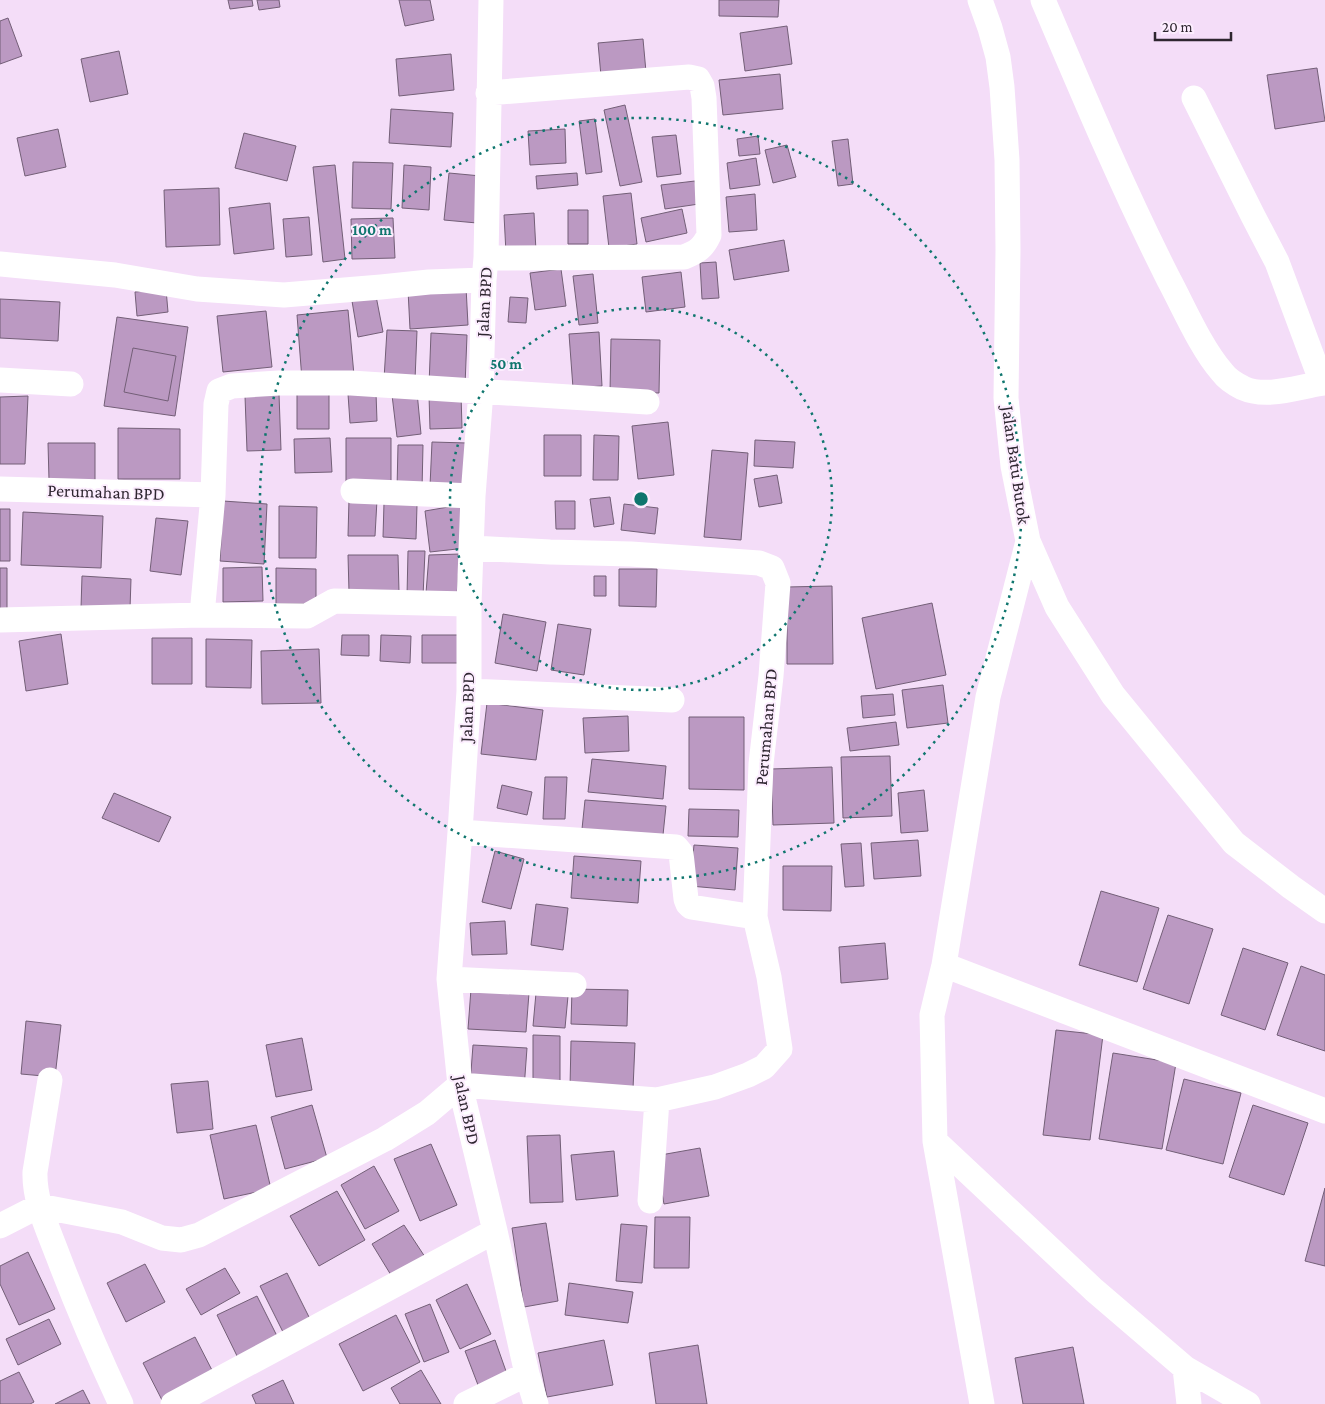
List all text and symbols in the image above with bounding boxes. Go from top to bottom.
scale bar [1155,10,1231,42]
text: 20 m [1162,19,1193,35]
text: 100 m [352,222,392,238]
street label: Jalan BPD [472,266,496,340]
text: 50 m [490,356,522,372]
street label: Jalan Batu Butok [997,402,1034,526]
street label: Perumahan BPD [47,480,165,504]
centre of rings [632,490,650,508]
street label: Perumahan BPD [751,668,781,786]
street label: Jalan BPD [456,671,478,745]
street label: Jalan BPD [449,1071,484,1147]

